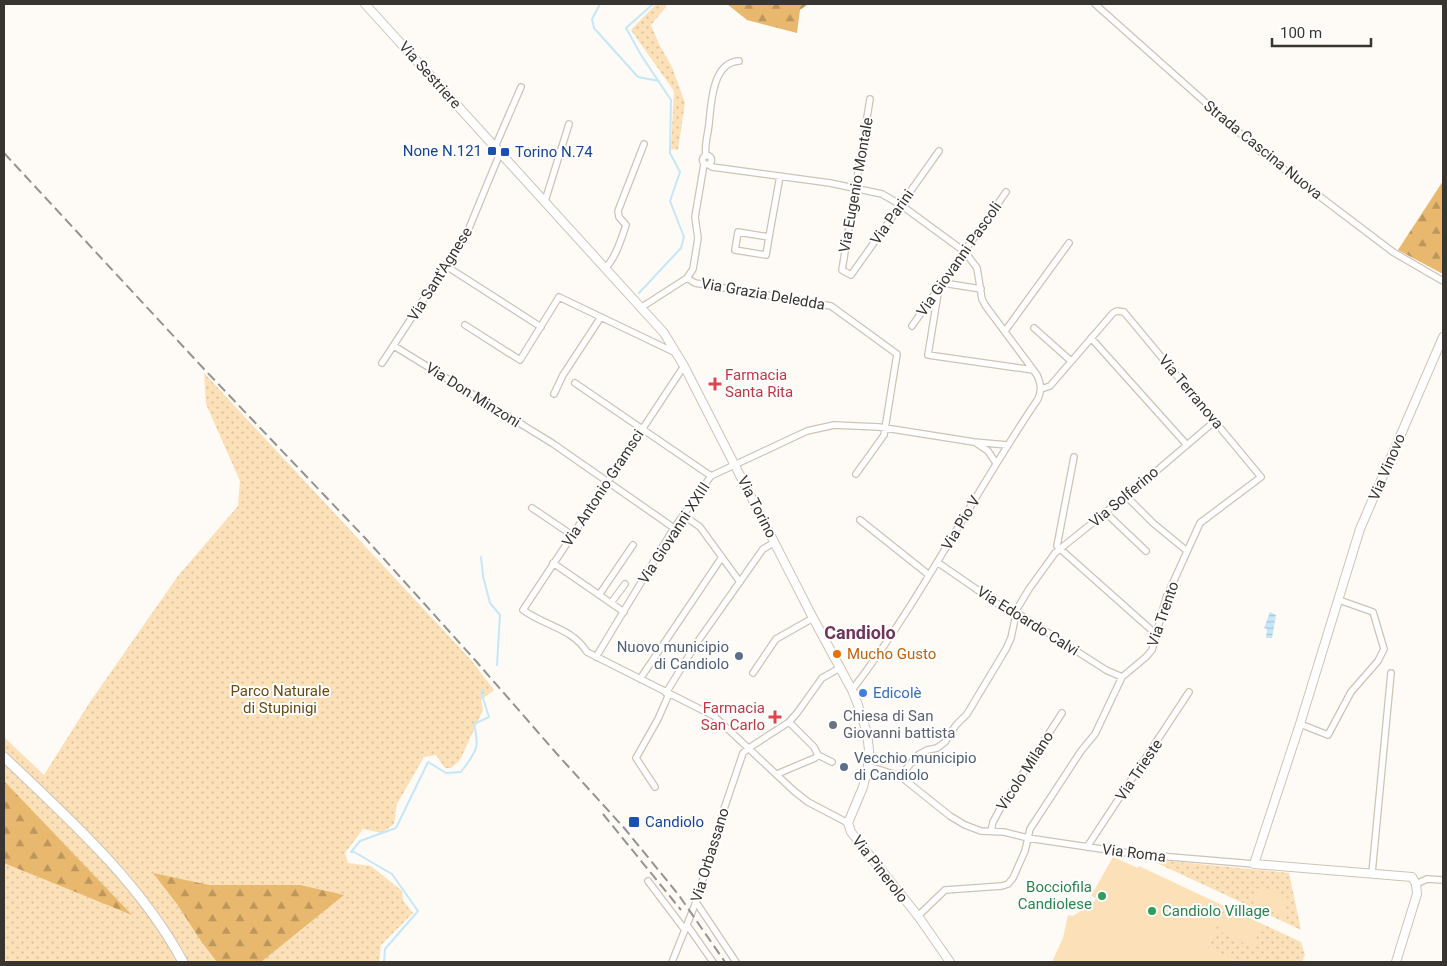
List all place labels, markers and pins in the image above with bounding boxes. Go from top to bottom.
place label: None N.121 [403,142,482,160]
place label: Torino N.74 [515,143,593,161]
marker: None N.121 [486,145,498,157]
marker: Torino N.74 [499,146,511,158]
place label: Farmacia Santa Rita [725,366,793,401]
marker: Farmacia Santa Rita [709,378,721,390]
place label: Nuovo municipio di Candiolo [617,638,729,673]
place label: Mucho Gusto [847,645,936,663]
marker: Mucho Gusto [831,648,843,660]
marker: Nuovo municipio di Candiolo [733,650,745,662]
place label: Edicolè [873,684,922,702]
marker: Edicolè [857,687,869,699]
place label: Farmacia San Carlo [701,699,765,734]
place label: Chiesa di San Giovanni battista [843,707,955,742]
marker: Farmacia San Carlo [769,711,781,723]
marker: Chiesa di San Giovanni battista [827,719,839,731]
place label: Vecchio municipio di Candiolo [854,749,977,784]
marker: Vecchio municipio di Candiolo [838,761,850,773]
place label: Candiolo [645,813,704,831]
marker: Candiolo [627,815,641,829]
place label: Bocciofila Candiolese [1018,878,1092,913]
marker: Bocciofila Candiolese [1096,890,1108,902]
place label: Candiolo Village [1162,902,1270,920]
marker: Candiolo Village [1146,905,1158,917]

